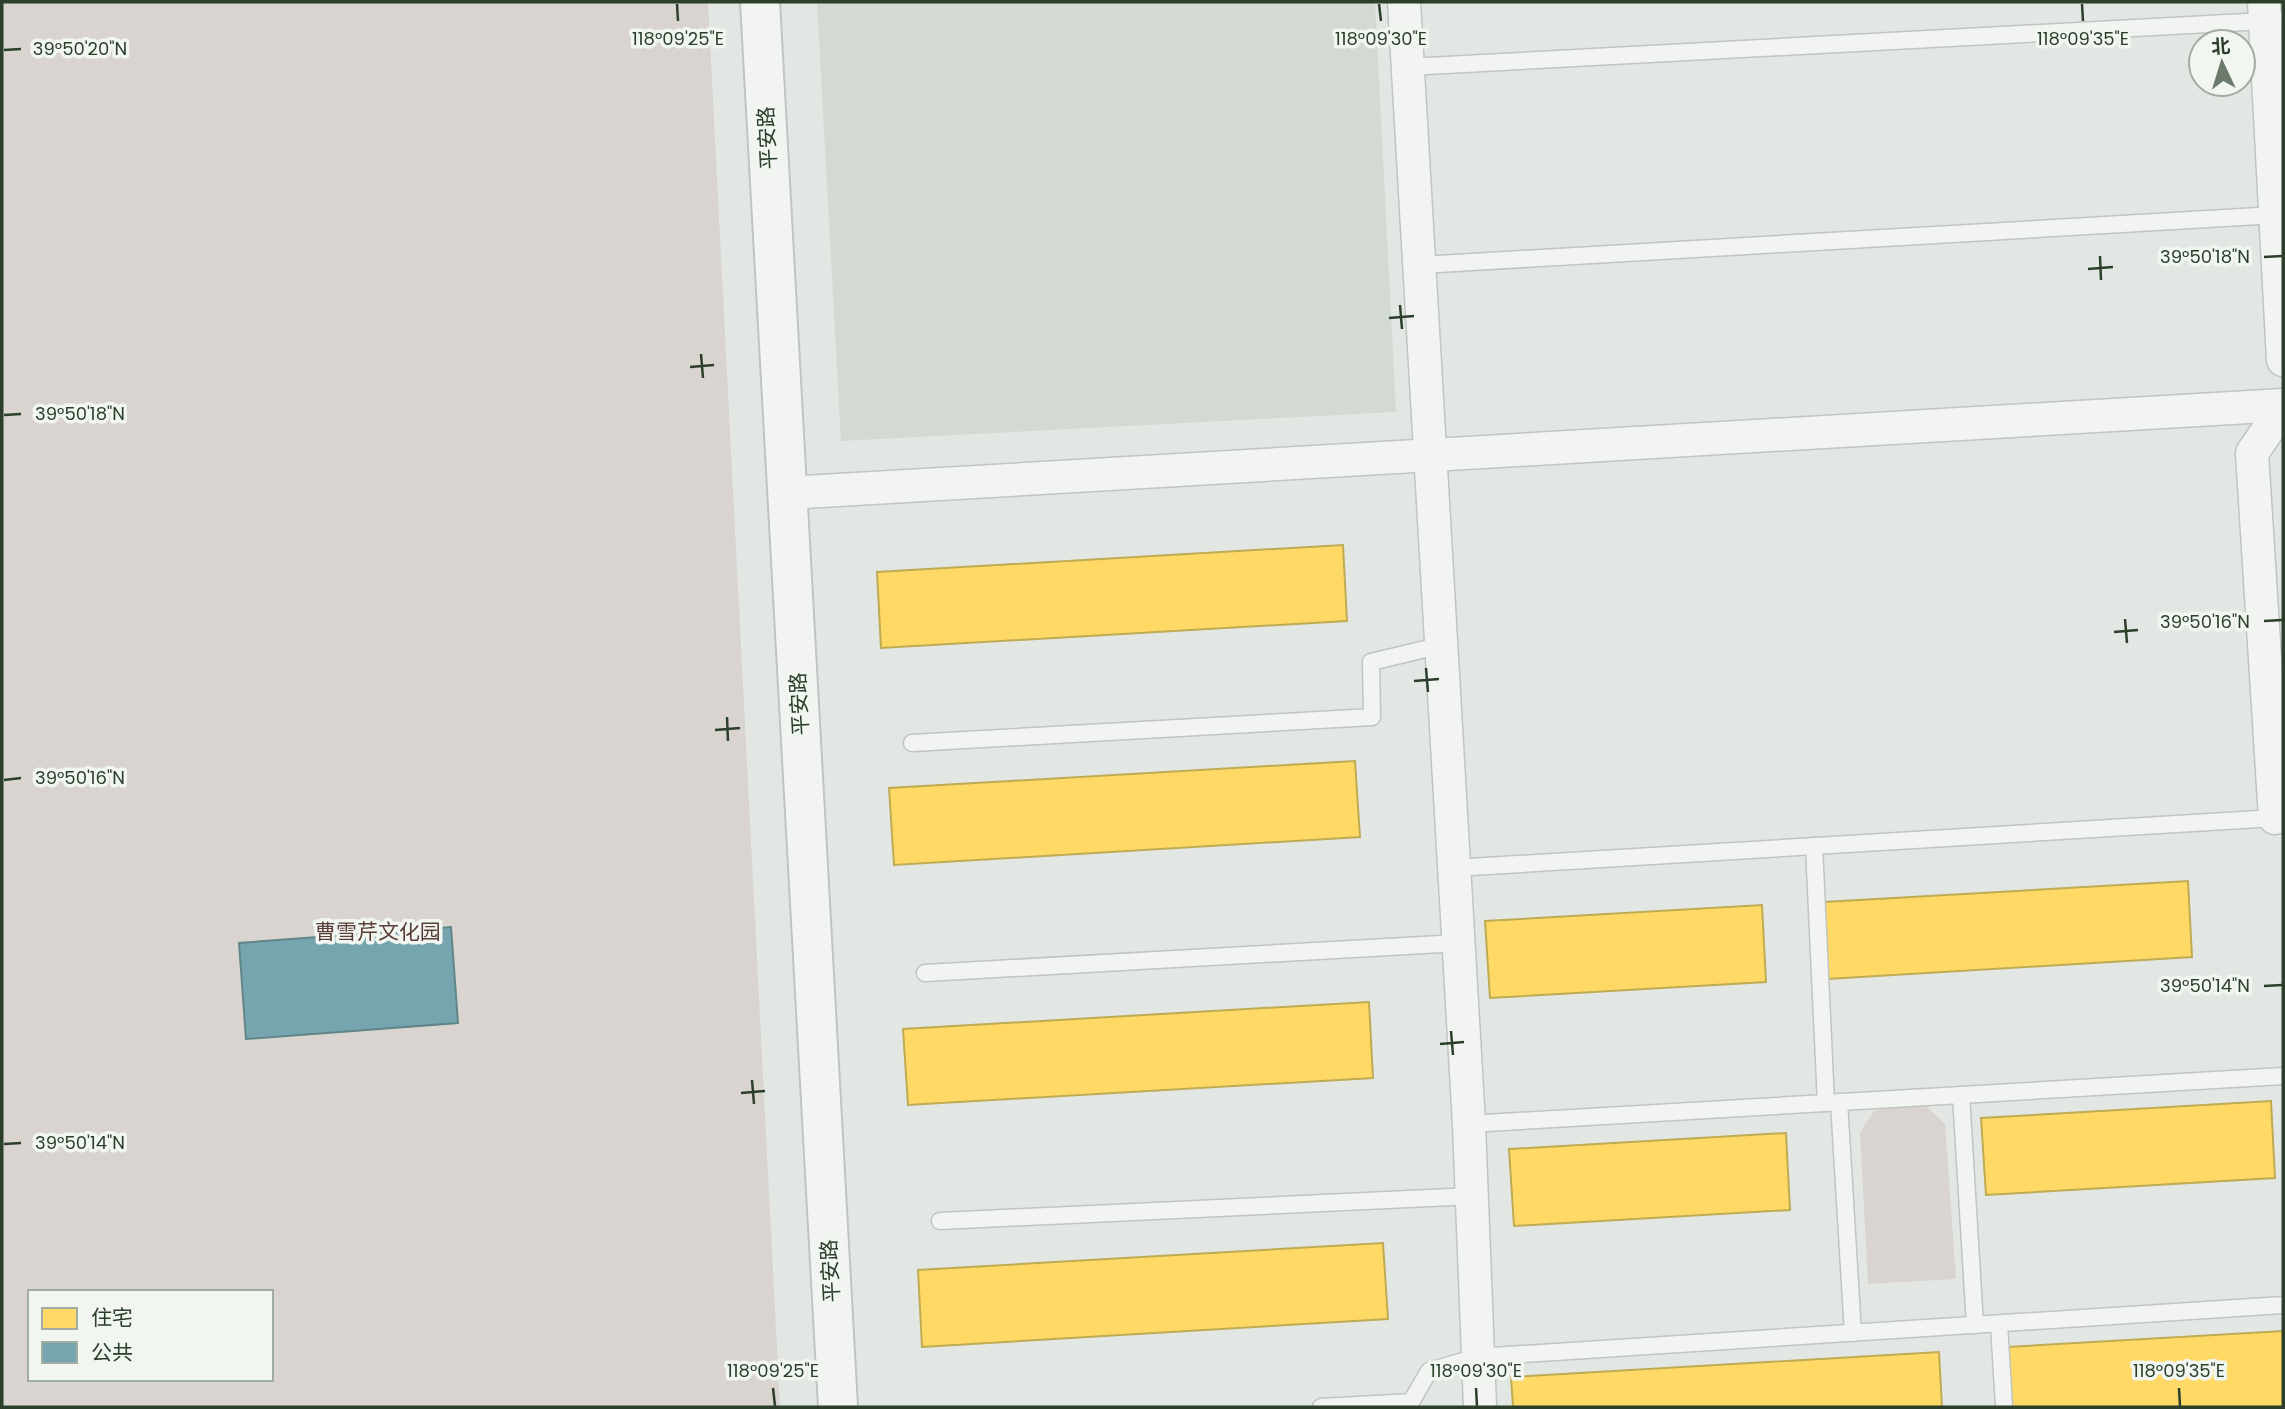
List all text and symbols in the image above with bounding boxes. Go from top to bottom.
text: 118°09'25"E [632,26,724,51]
text: 118°09'30"E [1335,26,1427,51]
text: 118°09'35"E [2037,26,2129,51]
north arrow [2187,28,2257,98]
text: 北 [2210,32,2231,61]
text: 39°50'20"N [33,36,127,61]
street label: 平安路 [751,106,783,170]
text: 39°50'18"N [2160,244,2250,269]
text: 39°50'18"N [35,401,125,426]
text: 39°50'16"N [2160,609,2250,634]
street label: 平安路 [783,672,815,736]
text: 39°50'16"N [35,765,125,790]
park label: 曹雪芹文化园 [315,917,441,946]
text: 39°50'14"N [2160,973,2250,998]
text: 39°50'14"N [35,1130,125,1155]
street label: 平安路 [814,1239,846,1303]
legend [28,1290,273,1381]
text: 住宅 [91,1303,133,1332]
text: 公共 [91,1338,133,1367]
text: 118°09'25"E [727,1358,819,1383]
text: 118°09'30"E [1430,1358,1522,1383]
text: 118°09'35"E [2133,1358,2225,1383]

